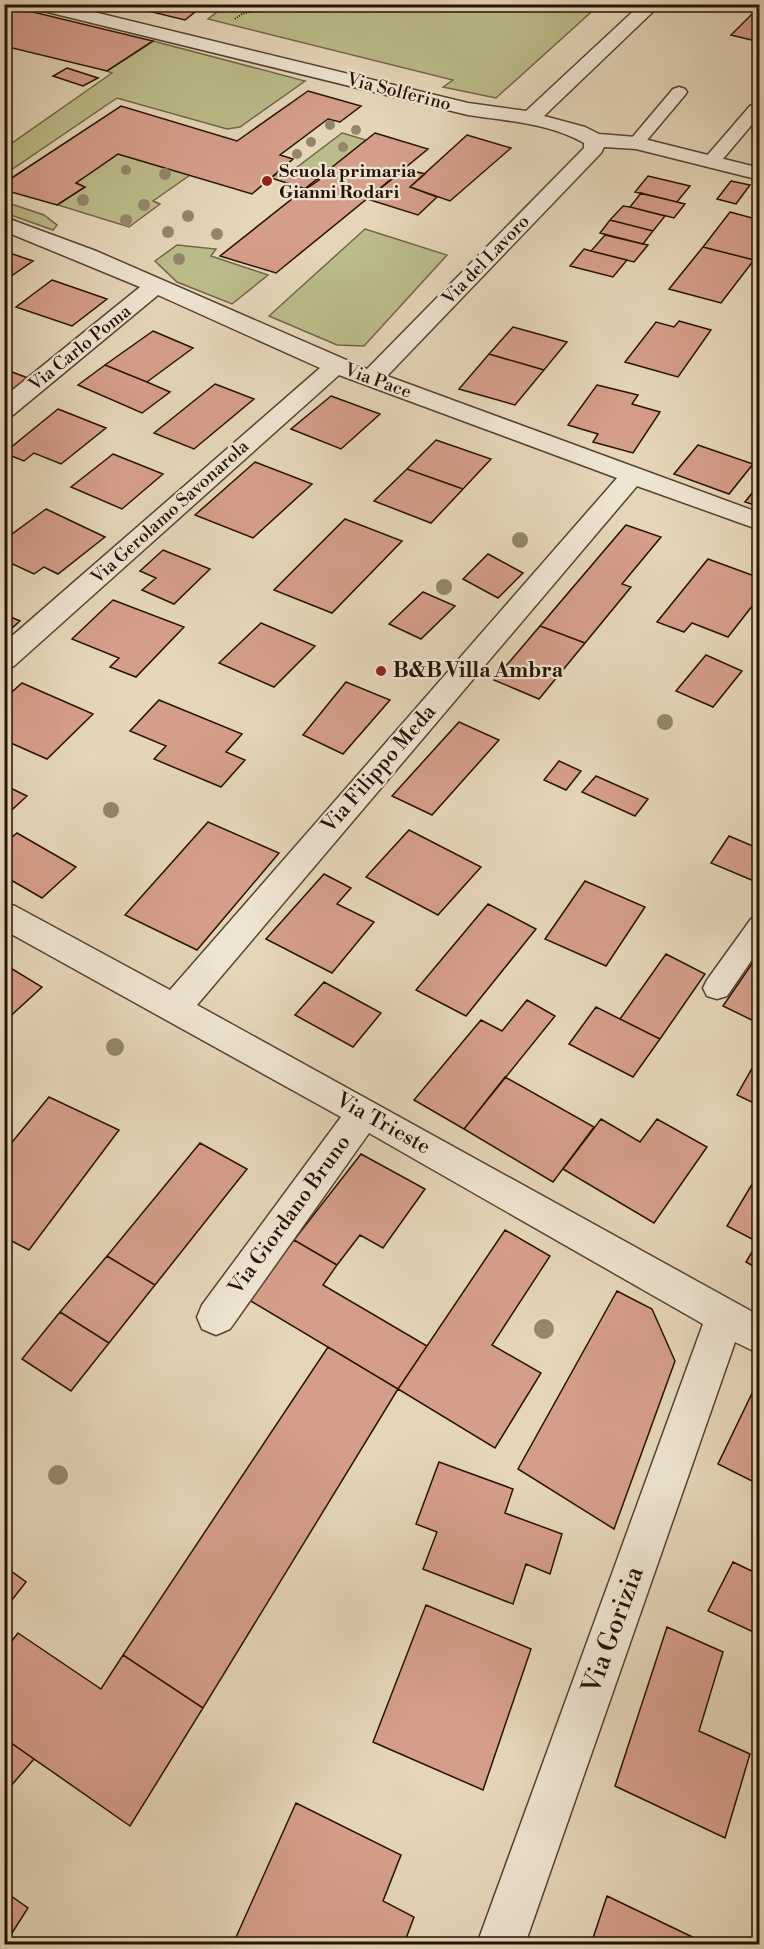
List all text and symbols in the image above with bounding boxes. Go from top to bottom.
street label: Via Solferino [344,68,453,116]
place label: Scuola primaria Gianni Rodari [279,160,417,204]
marker: Scuola primaria Gianni Rodari [260,174,274,188]
street label: Via del Lavoro [437,210,535,310]
street label: Via Carlo Poma [23,299,136,397]
street label: Via Pace [341,358,414,404]
street label: Via Gerolamo Savonarola [86,434,254,590]
place label: B&B Villa Ambra [393,658,564,684]
marker: B&B Villa Ambra [374,664,388,678]
street label: Via Filippo Meda [316,699,442,839]
street label: Via Trieste [330,1087,435,1161]
street label: Via Giordano Bruno [223,1130,357,1301]
street label: Via Gorizia [575,1561,651,1699]

